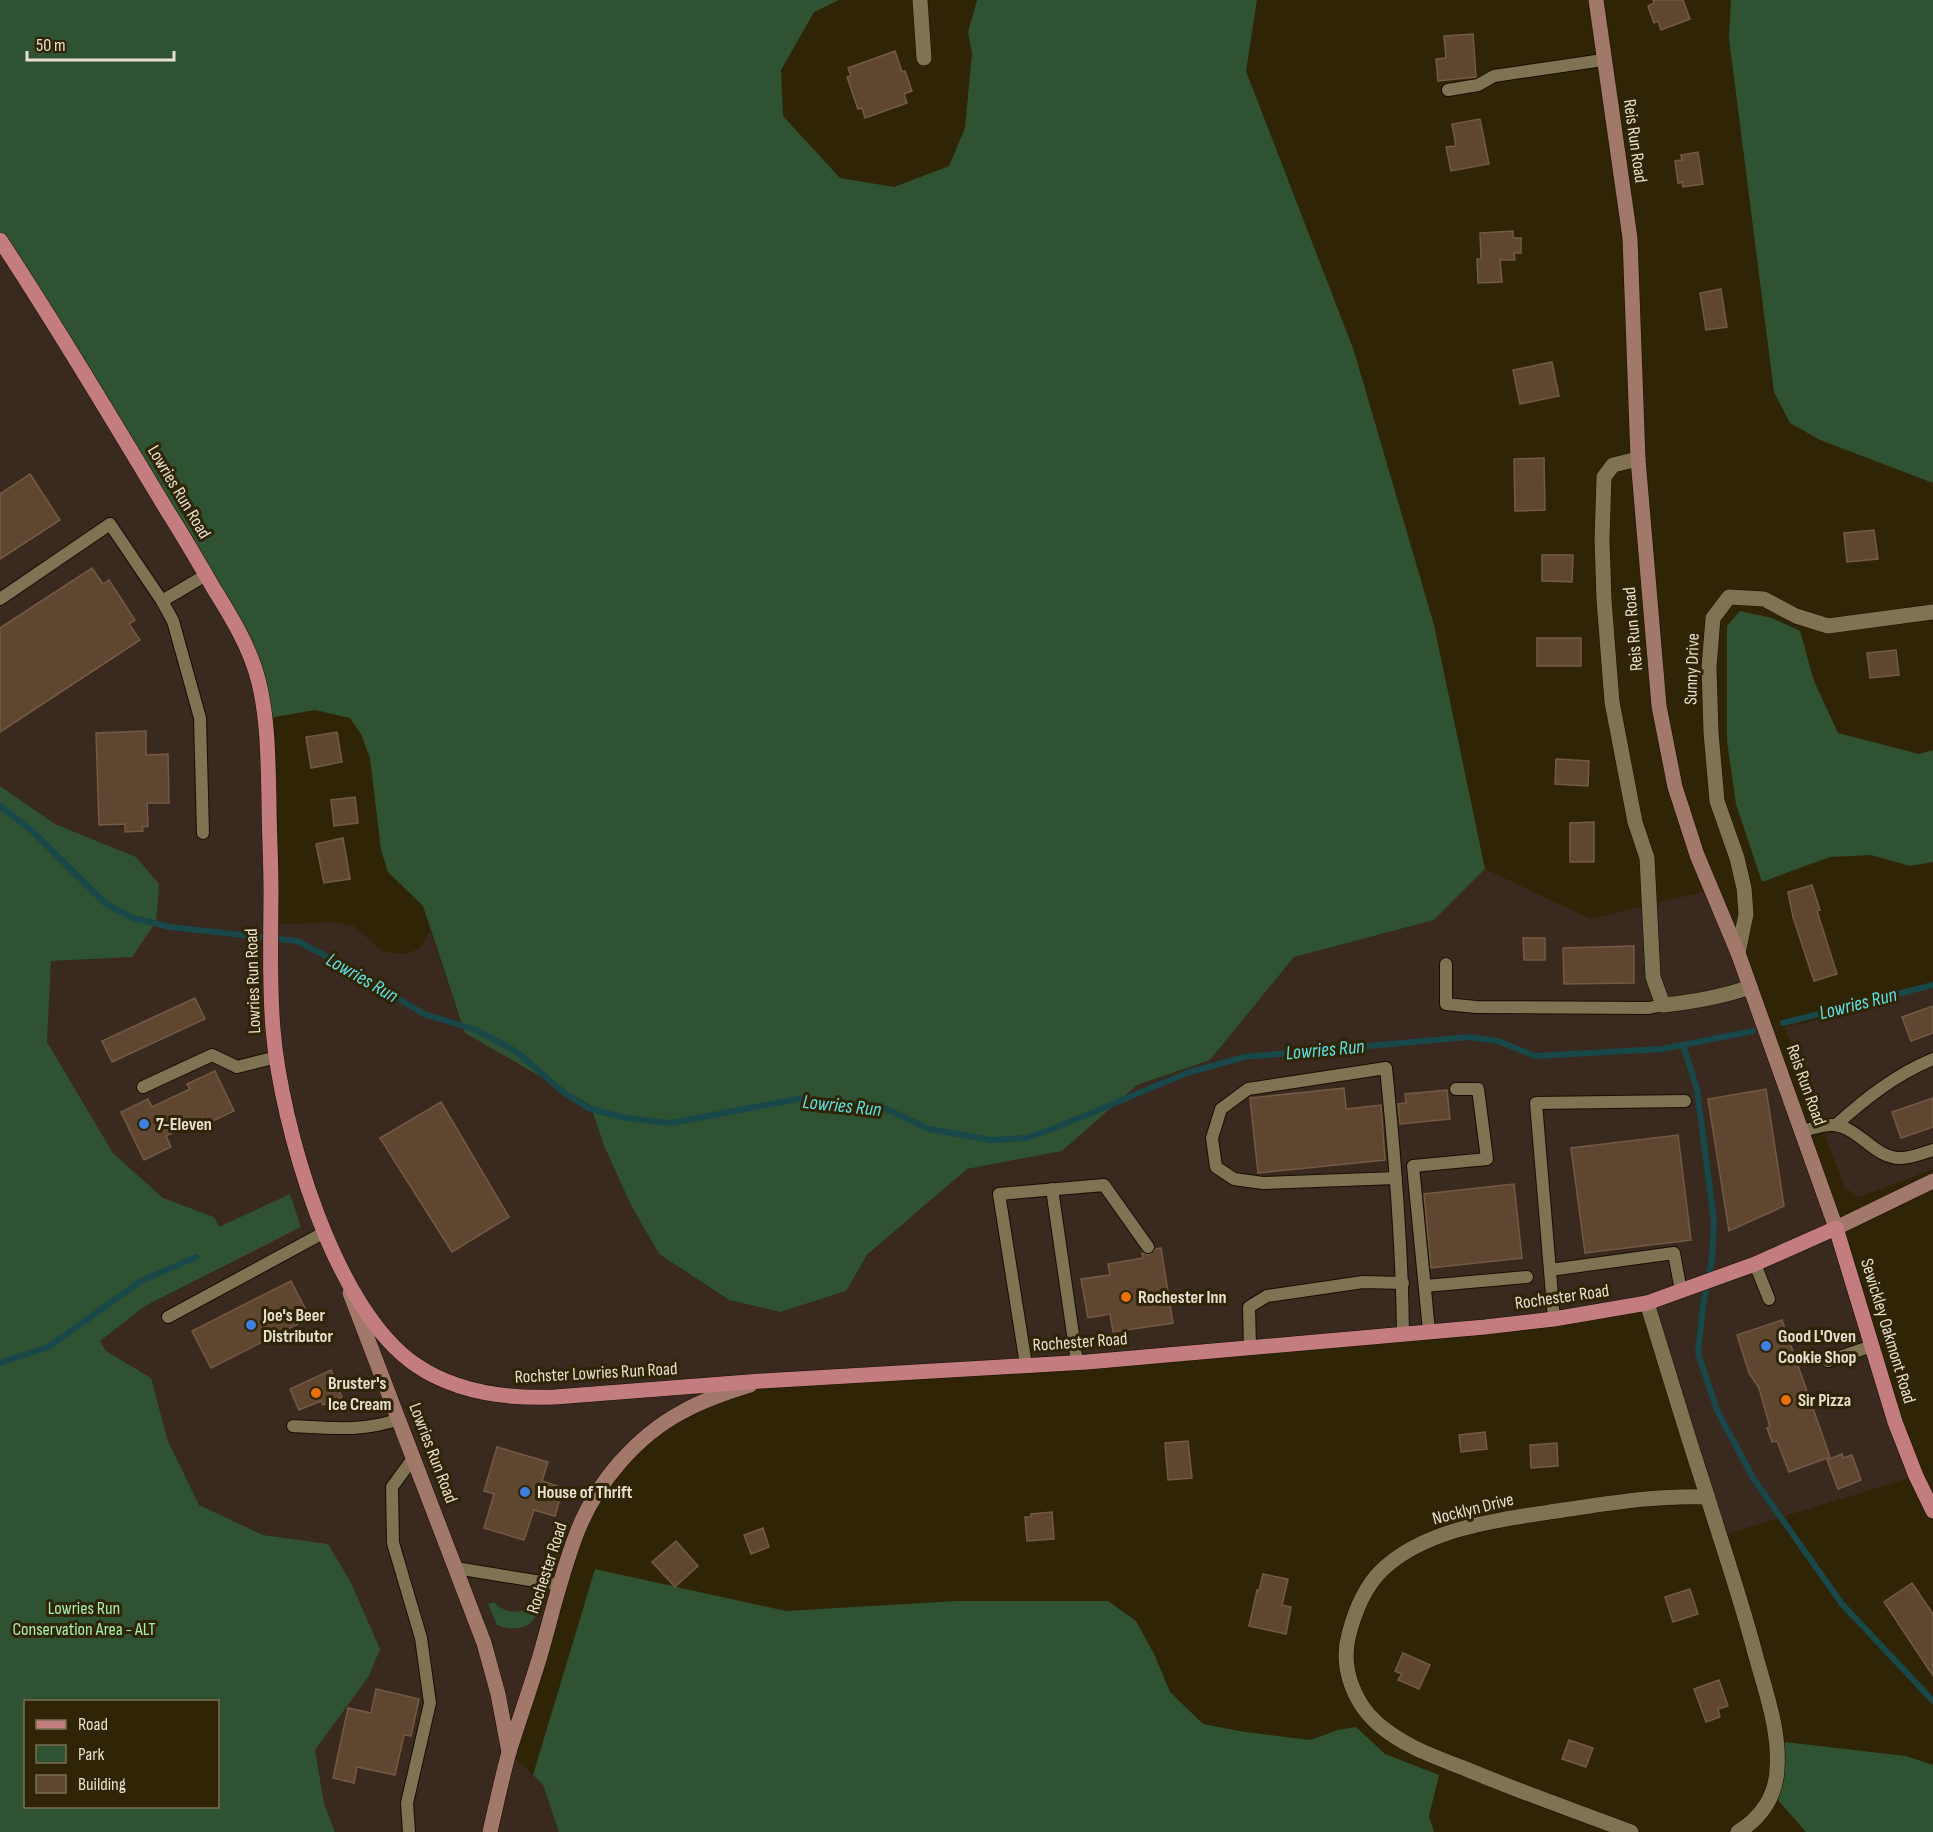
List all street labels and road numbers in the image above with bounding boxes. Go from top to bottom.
street label: Reis Run Road [1619,98,1651,184]
street label: Lowries Run Road [143,441,215,543]
street label: Reis Run Road [1619,586,1647,672]
street label: Sunny Drive [1680,633,1704,705]
street label: Lowries Run Road [241,928,265,1034]
street label: Reis Run Road [1782,1042,1830,1128]
street label: Sewickley Oakmont Road [1856,1256,1920,1406]
street label: Rochester Road [1514,1280,1610,1314]
street label: Rochester Road [1032,1328,1128,1356]
street label: Rochster Lowries Run Road [514,1358,678,1388]
street label: Lowries Run Road [404,1400,462,1506]
street label: Nocklyn Drive [1430,1489,1516,1529]
street label: Rochester Road [522,1520,572,1616]

